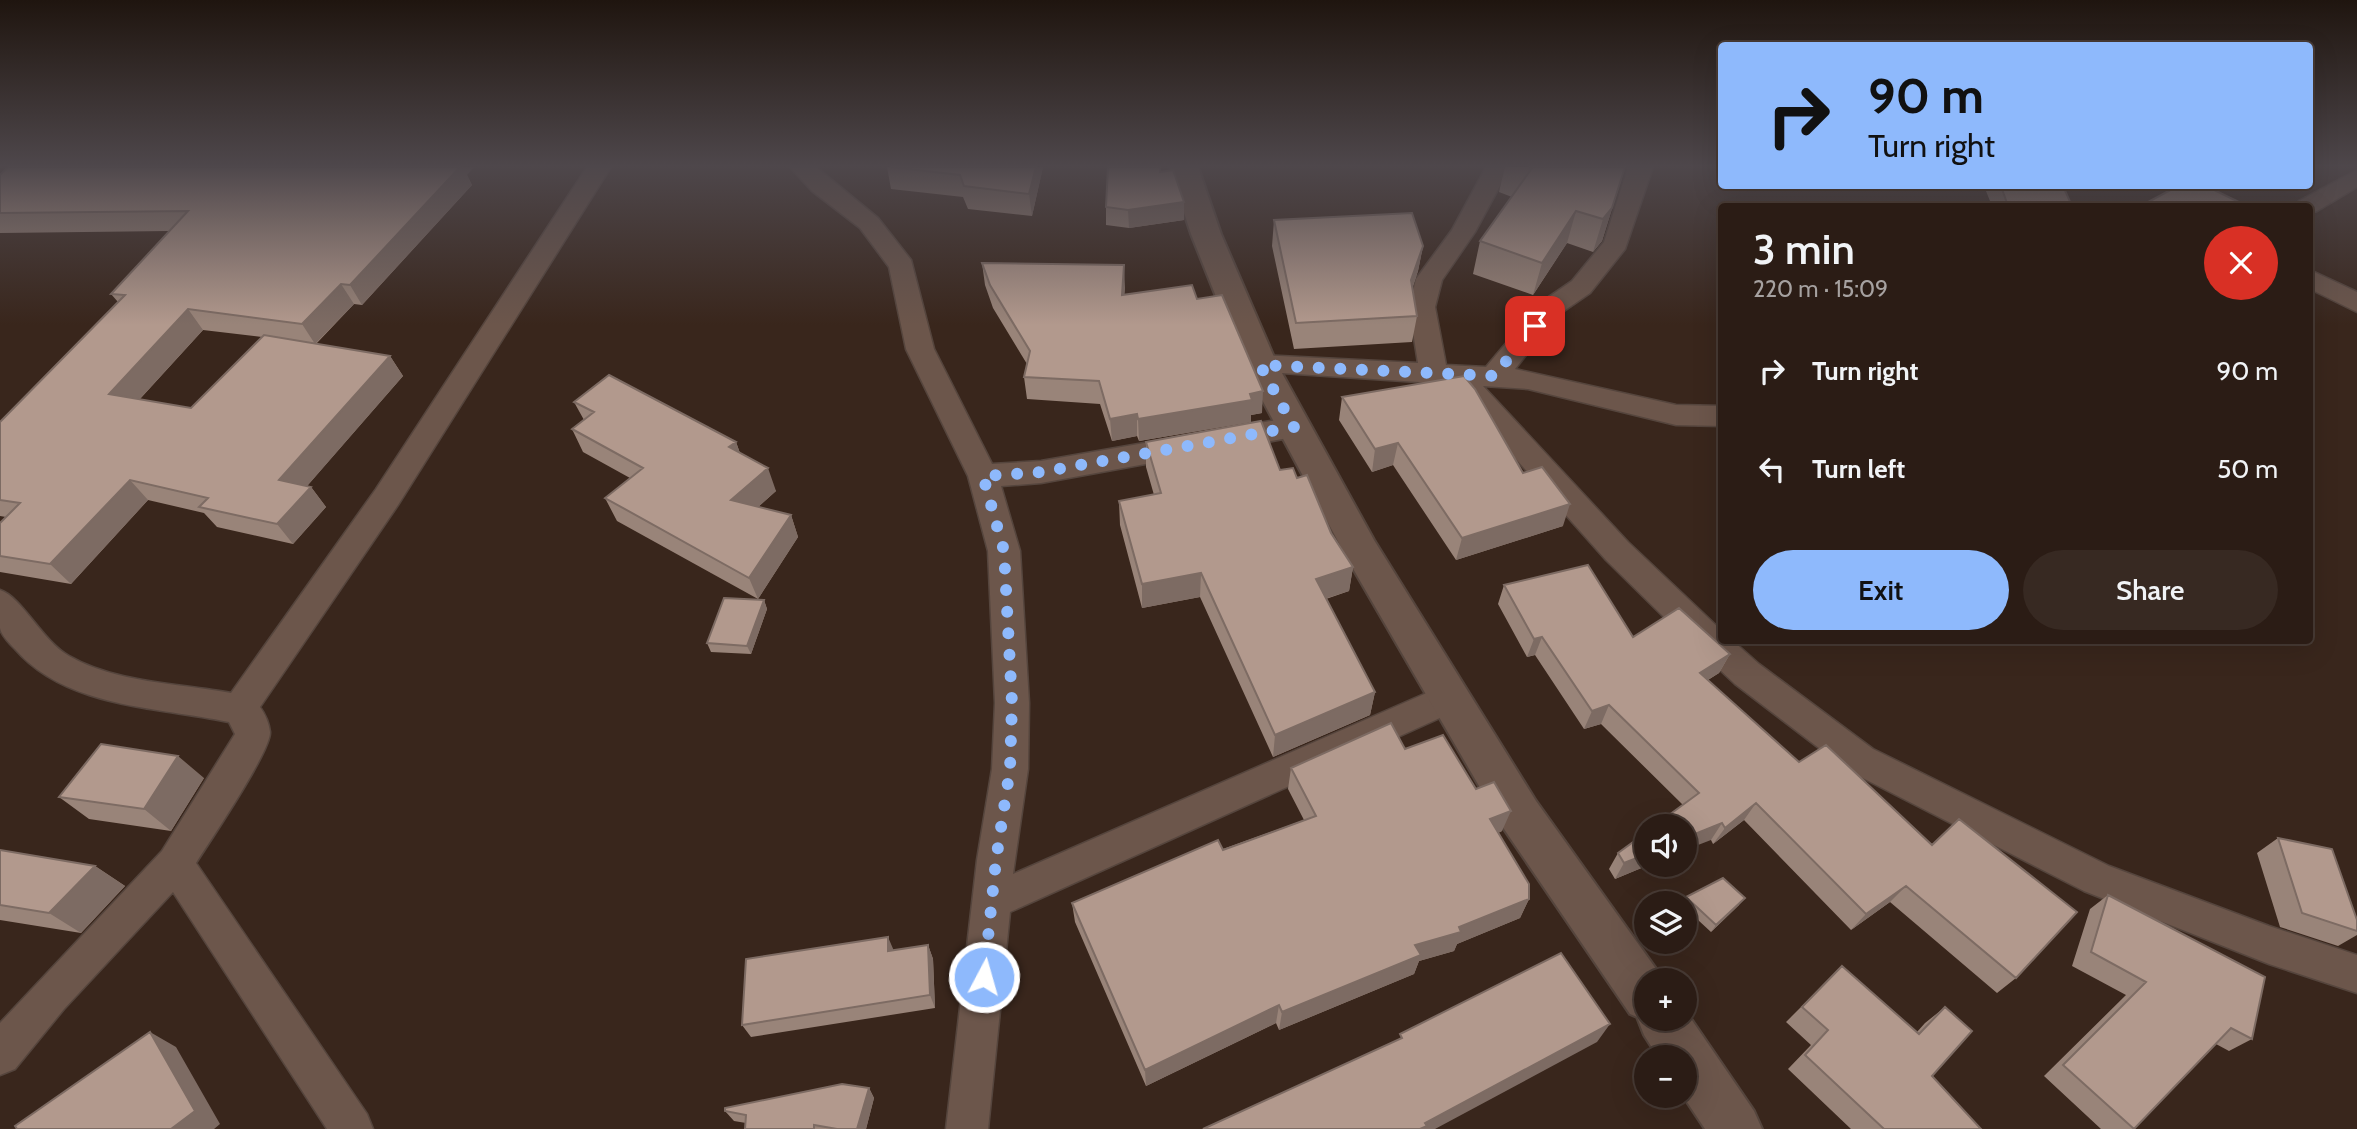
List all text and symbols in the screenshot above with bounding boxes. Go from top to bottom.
text: 90 m [1868,66,1984,125]
icon: right [1753,70,1844,161]
text: Turn right [1868,126,1995,165]
text: 3 min [1753,223,1855,275]
button: close [2204,226,2278,300]
text: 220 m · 15:09 [1753,275,1888,303]
pin [1505,296,1565,356]
icon: arrive [1516,307,1554,345]
icon: right [1753,352,1791,390]
text: Turn right [1812,355,1918,387]
text: 90 m [2216,355,2278,387]
icon: left [1753,450,1791,488]
text: Turn left [1812,453,1905,485]
text: 50 m [2217,453,2278,485]
button: Exit [1753,550,2009,630]
button: Share [2023,550,2278,630]
map controls [1634,814,1697,1108]
button: sound [1634,814,1697,877]
button: layers [1634,891,1697,954]
position arrow [947,940,1021,1014]
button: + [1634,968,1697,1031]
button: − [1634,1045,1697,1108]

